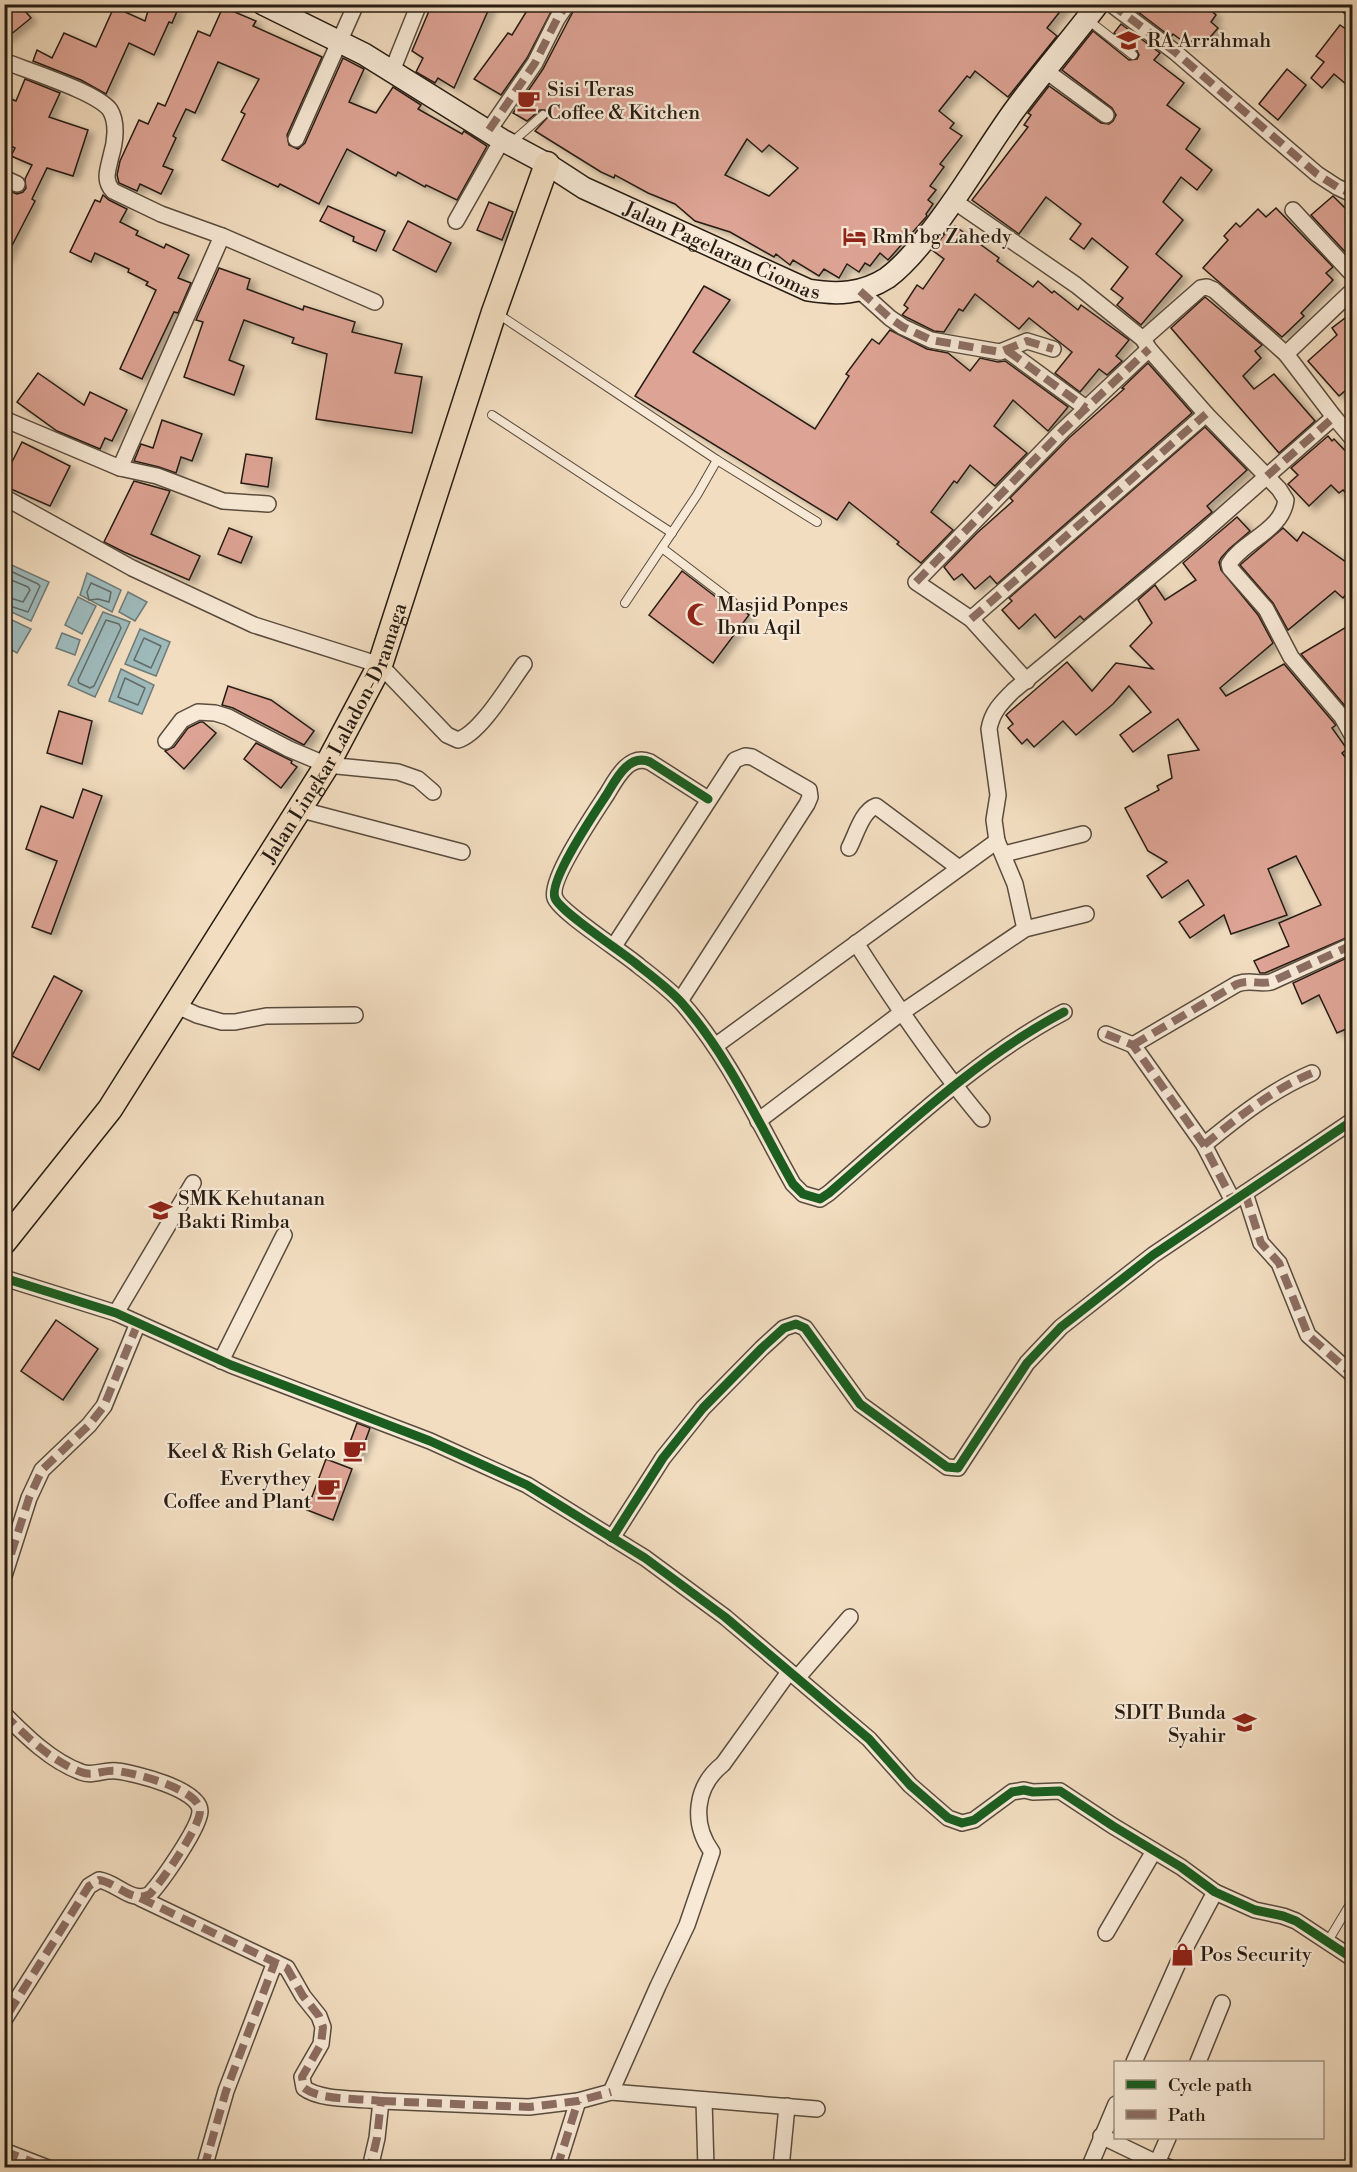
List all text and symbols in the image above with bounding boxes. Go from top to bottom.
school or university icon: RA Arrahmah [1116,27,1142,53]
place label: RA Arrahmah [1147,29,1271,54]
place label: Sisi Teras Coffee & Kitchen [547,78,700,126]
cafe icon: Sisi Teras Coffee & Kitchen [516,87,542,113]
street label: Jalan Pagelaran Ciomas [619,196,821,306]
hotel icon: Rmh bg Zahedy [841,223,867,249]
place label: Rmh bg Zahedy [872,225,1012,250]
place label: Masjid Ponpes Ibnu Aqil [717,593,848,641]
street label: Jalan Lingkar Laladon-Dramaga [257,599,413,869]
mosque icon: Masjid Ponpes Ibnu Aqil [686,602,712,628]
place label: SMK Kehutanan Bakti Rimba [177,1187,325,1235]
school or university icon: SMK Kehutanan Bakti Rimba [147,1197,173,1223]
cafe icon: Keel & Rish Gelato [341,1438,367,1464]
place label: Keel & Rish Gelato [167,1440,336,1465]
place label: Everythey Coffee and Plant [163,1467,311,1515]
cafe icon: Everythey Coffee and Plant [316,1476,342,1502]
place label: SDIT Bunda Syahir [1114,1701,1227,1749]
school or university icon: SDIT Bunda Syahir [1231,1710,1257,1736]
shop icon: Pos Security [1169,1941,1195,1967]
place label: Pos Security [1200,1943,1312,1968]
legend [1114,2061,1324,2139]
text: Cycle path [1168,2074,1252,2097]
text: Path [1168,2104,1206,2127]

